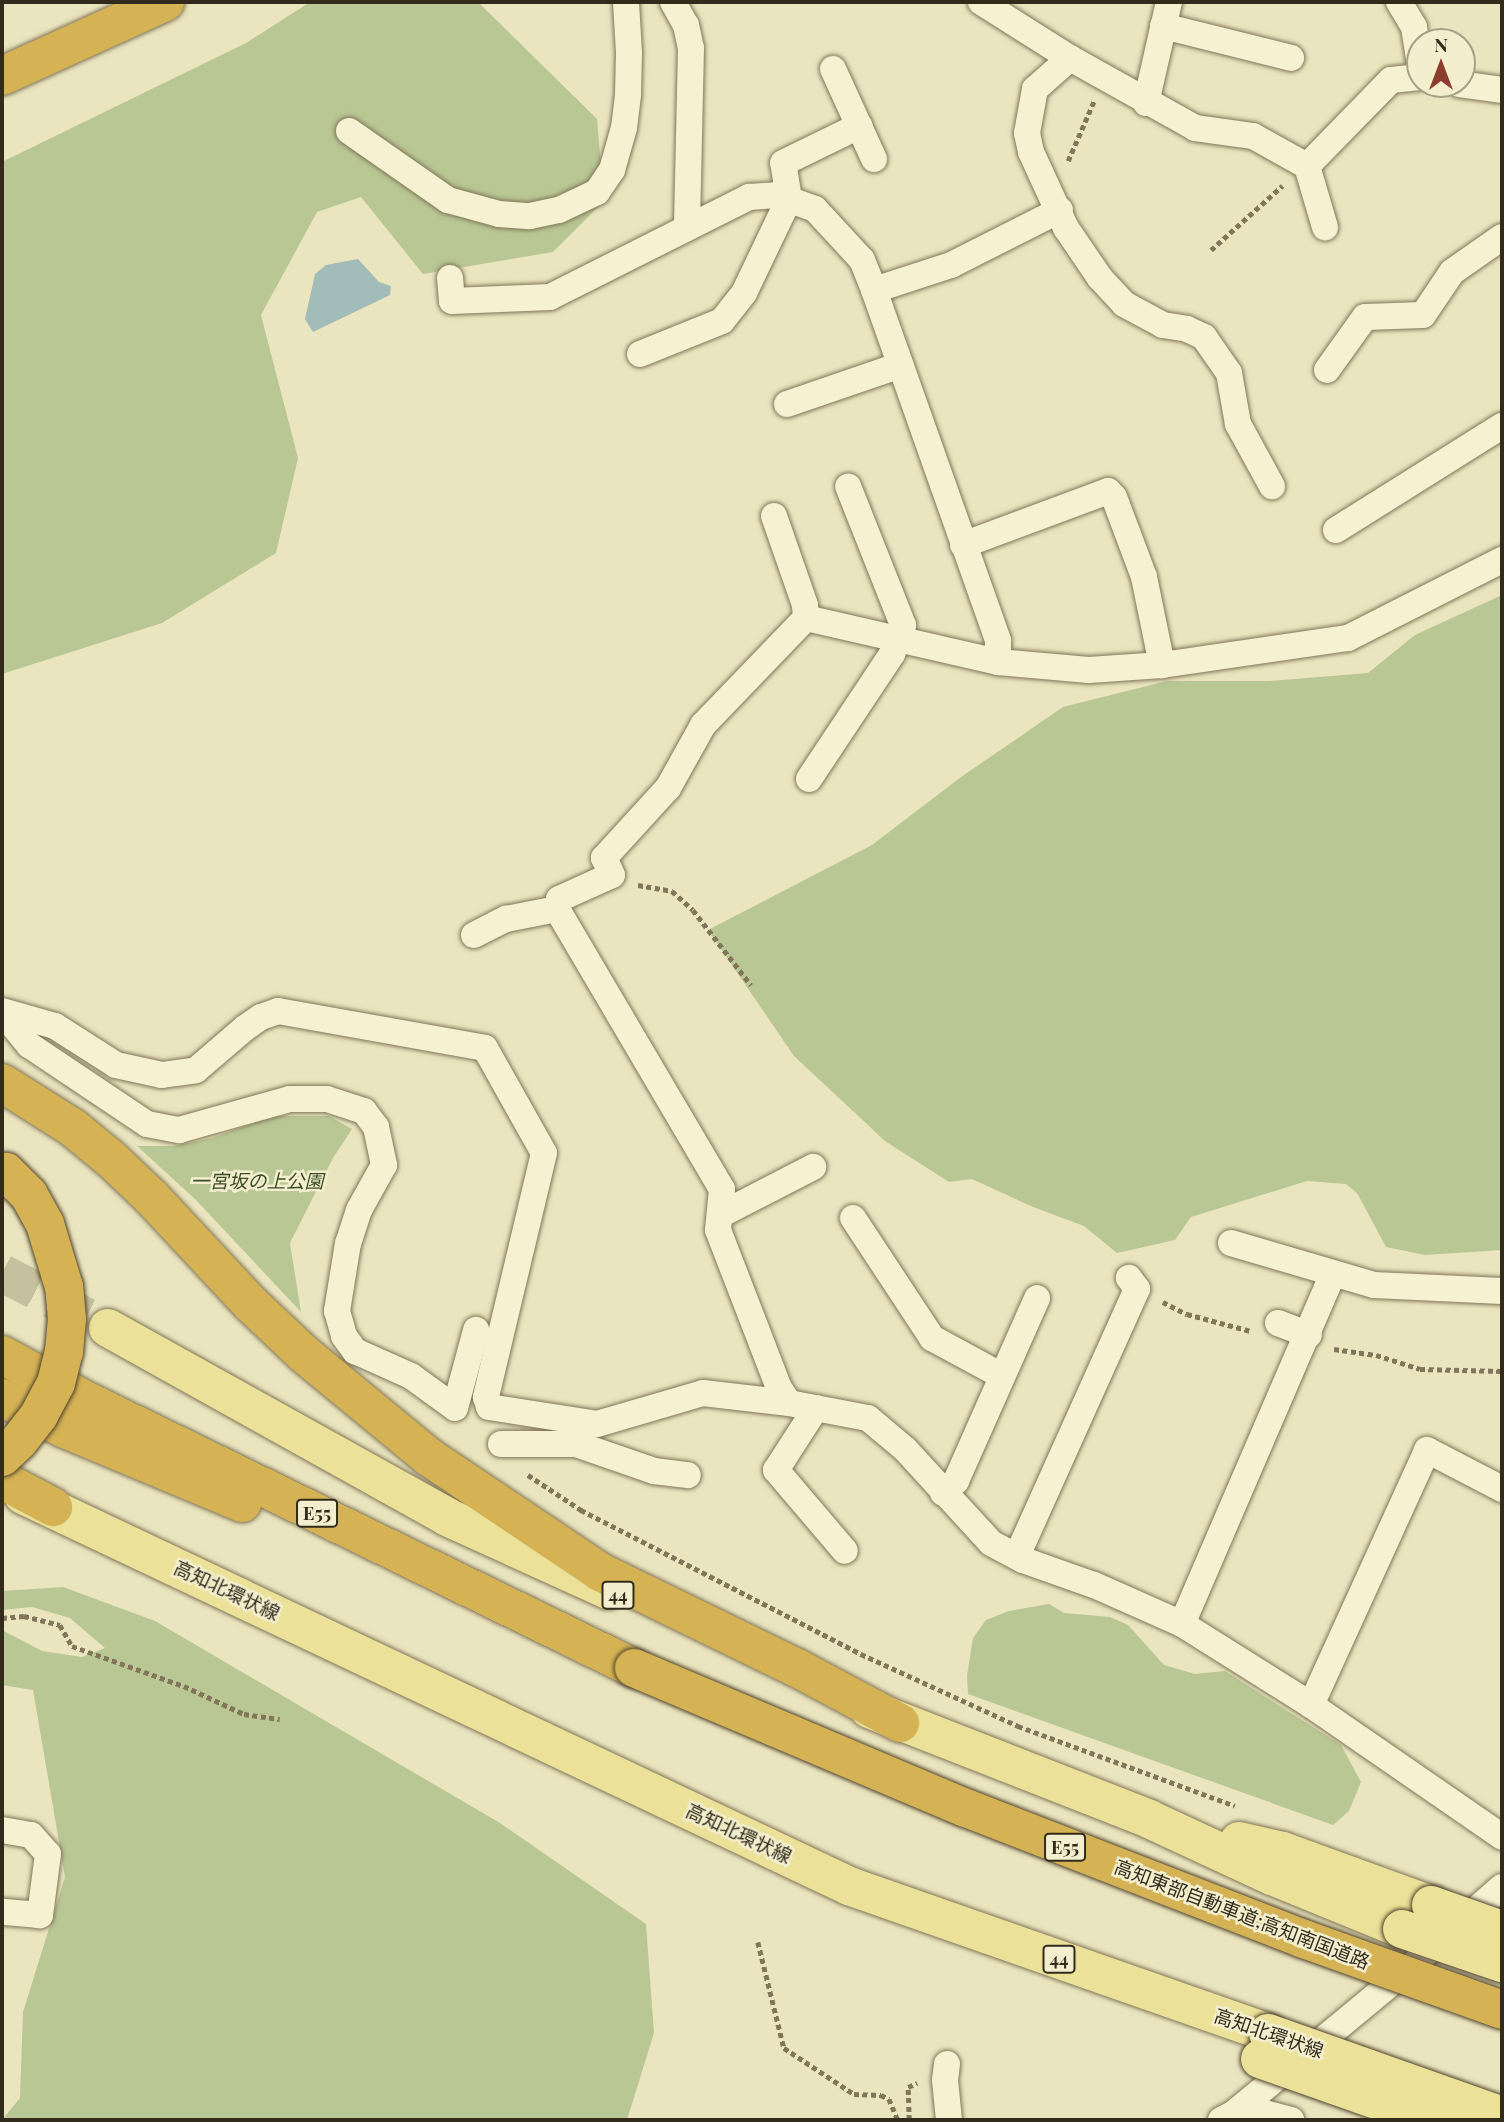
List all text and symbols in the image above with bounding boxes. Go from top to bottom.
north arrow [1406,28,1476,98]
text: N [1434,31,1448,57]
park label: 一宮坂の上公園 [191,1170,323,1192]
road number: E55 [296,1498,338,1528]
street label: 高知北環状線 [171,1556,283,1624]
road number: 44 [600,1580,636,1610]
street label: 高知北環状線 [683,1799,795,1867]
road number: E55 [1044,1832,1086,1861]
street label: 高知東部自動車道;高知南国道路 [1111,1855,1373,1973]
road number: 44 [1042,1944,1076,1973]
street label: 高知北環状線 [1211,2004,1327,2062]

